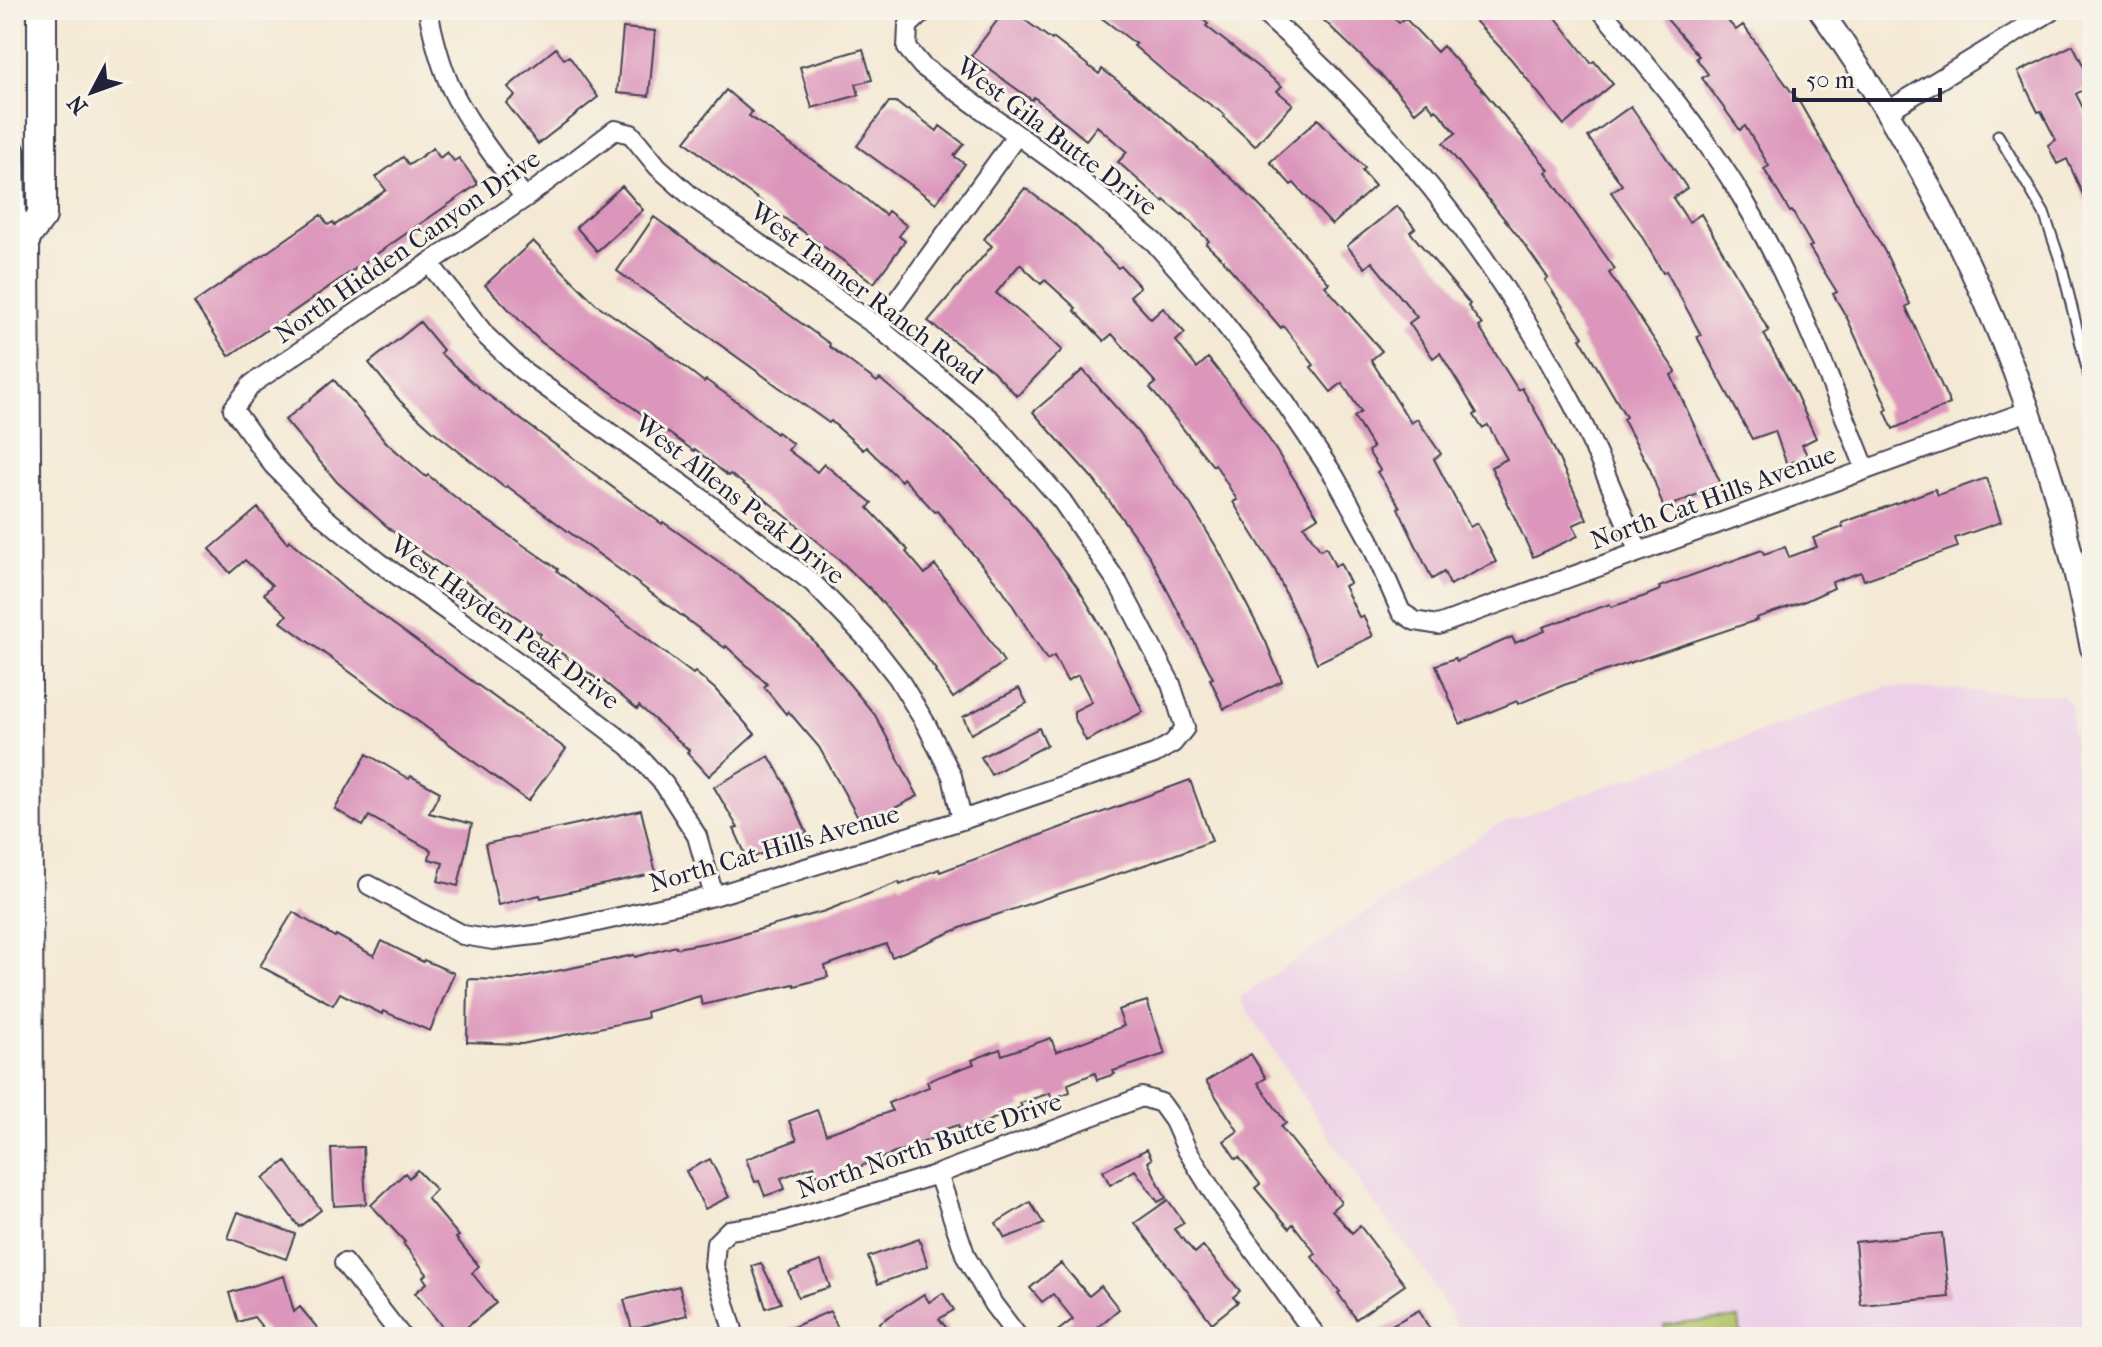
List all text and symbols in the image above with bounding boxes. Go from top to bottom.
street label: West Gila Butte Drive [949,50,1164,222]
north arrow [52,52,132,132]
scale bar [1794,52,1940,102]
text: 50 m [1806,66,1855,94]
text: N [62,89,93,119]
street label: North Hidden Canyon Drive [268,143,546,350]
street label: West Tanner Ranch Road [743,195,990,392]
street label: West Allens Peak Drive [628,407,851,591]
street label: North Cat Hills Avenue [1586,439,1840,556]
street label: West Hayden Peak Drive [383,528,626,716]
street label: North Cat Hills Avenue [645,798,903,899]
street label: North North Butte Drive [793,1086,1066,1205]

